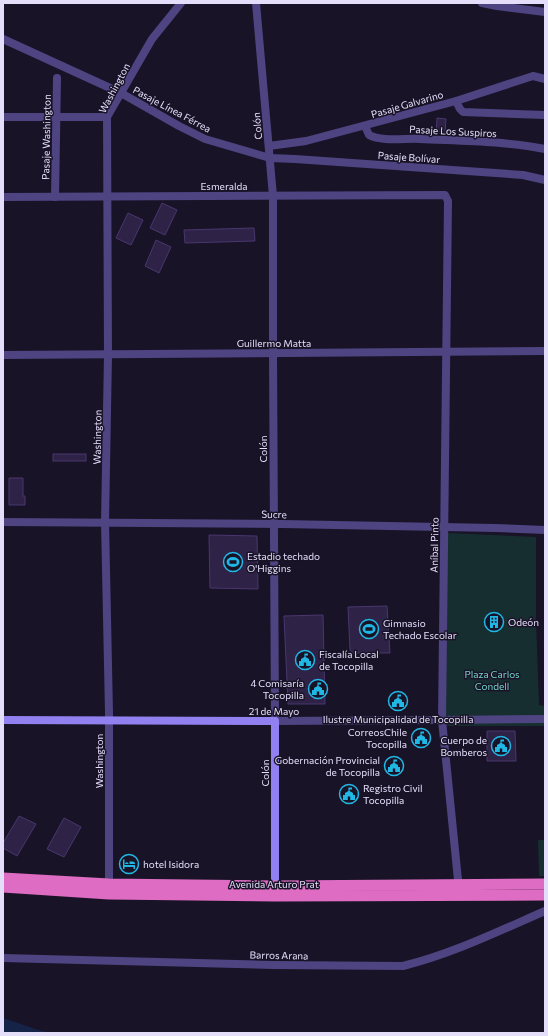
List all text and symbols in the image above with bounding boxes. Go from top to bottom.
street label: Washington [96,61,132,115]
street label: Pasaje Línea Férrea [131,83,213,135]
street label: Pasaje Galvarino [369,88,445,120]
street label: Pasaje Washington [39,94,53,180]
street label: Colón [250,112,264,140]
street label: Pasaje Los Suspiros [409,123,498,139]
street label: Pasaje Bolívar [377,149,441,165]
street label: Esmeralda [200,180,248,192]
street label: Guillermo Matta [237,337,311,349]
street label: Washington [91,410,103,464]
street label: Colón [257,435,269,463]
street label: Sucre [261,508,287,520]
street label: Aníbal Pinto [428,517,440,573]
place label: Estadio techado O'Higgins [247,550,320,574]
sports icon: Estadio techado O'Higgins [222,551,244,573]
building icon: Odeón [483,611,505,633]
place label: Odeón [508,616,539,628]
place label: Gimnasio Techado Escolar [383,617,457,641]
sports icon: Gimnasio Techado Escolar [358,618,380,640]
place label: Fiscalía Local de Tocopilla [319,648,379,672]
public building icon: Fiscalía Local de Tocopilla [294,649,316,671]
park label: Plaza Carlos Condell [464,668,520,692]
place label: 4 Comisaría Tocopilla [250,677,304,701]
public building icon: 4 Comisaría Tocopilla [307,678,329,700]
public building icon: Ilustre Municipalidad de Tocopilla [387,690,409,712]
street label: 21 de Mayo [249,705,299,717]
place label: Ilustre Municipalidad de Tocopilla [323,713,473,725]
place label: CorreosChile Tocopilla [348,726,407,750]
public building icon: CorreosChile Tocopilla [410,727,432,749]
street label: Washington [93,734,105,788]
place label: Cuerpo de Bomberos [440,734,487,758]
public building icon: Cuerpo de Bomberos [490,735,512,757]
place label: Gobernación Provincial de Tocopilla [275,754,380,778]
public building icon: Gobernación Provincial de Tocopilla [383,755,405,777]
street label: Colón [259,759,271,787]
place label: Registro Civil Tocopilla [363,782,423,806]
public building icon: Registro Civil Tocopilla [338,783,360,805]
hotel icon: hotel Isidora [118,853,140,875]
place label: hotel Isidora [143,858,199,870]
street label: Avenida Arturo Prat [229,878,319,890]
street label: Barros Arana [249,948,309,962]

